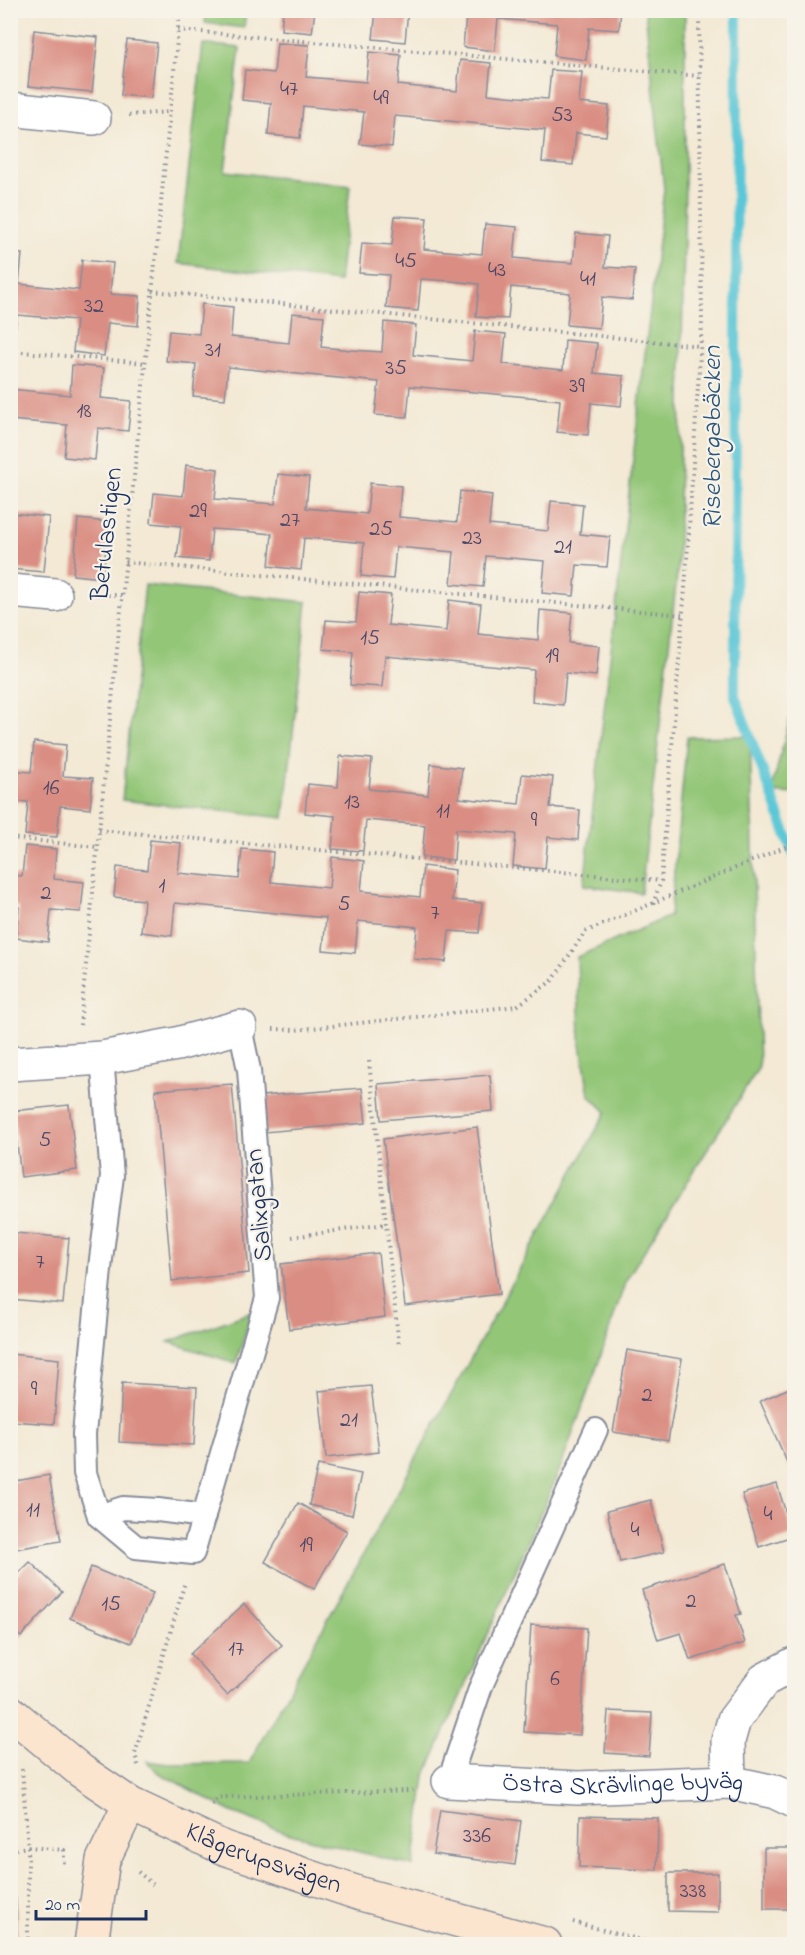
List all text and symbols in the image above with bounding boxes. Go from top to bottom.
house number: 47 [280,74,298,106]
house number: 49 [373,83,389,115]
house number: 53 [551,100,573,132]
house number: 45 [395,246,417,278]
house number: 43 [488,255,506,287]
house number: 41 [580,264,596,296]
house number: 32 [84,291,104,323]
house number: 31 [205,335,221,367]
water label: Risebergabäcken [694,345,734,530]
house number: 35 [385,353,407,385]
house number: 39 [569,371,585,403]
house number: 18 [76,396,92,428]
street label: Betulastigen [82,465,134,604]
house number: 29 [189,496,207,528]
house number: 27 [280,505,300,537]
house number: 25 [369,514,393,546]
house number: 23 [462,523,482,555]
house number: 21 [554,532,572,564]
house number: 15 [360,623,380,655]
house number: 19 [545,641,559,673]
house number: 16 [43,773,60,805]
house number: 13 [344,787,360,819]
house number: 11 [436,796,450,828]
house number: 9 [531,805,538,837]
house number: 1 [159,871,166,903]
house number: 2 [41,878,52,910]
house number: 5 [338,889,350,921]
house number: 7 [430,898,440,930]
house number: 5 [39,1125,51,1157]
street label: Salixgatan [236,1147,284,1263]
house number: 7 [35,1247,45,1279]
house number: 9 [31,1374,38,1406]
house number: 2 [642,1380,653,1412]
house number: 21 [340,1405,358,1437]
house number: 11 [26,1495,40,1527]
house number: 4 [763,1499,773,1531]
house number: 4 [630,1515,640,1547]
house number: 19 [299,1530,313,1562]
house number: 2 [686,1586,697,1618]
house number: 15 [101,1589,121,1621]
house number: 17 [228,1634,244,1666]
house number: 6 [550,1664,560,1696]
street label: Östra Skrävlinge byväg [501,1763,747,1807]
street label: Klågerupsvägen [179,1813,347,1905]
house number: 336 [463,1821,491,1853]
house number: 338 [680,1876,706,1908]
scale bar [36,1883,146,1921]
text: 20 m [45,1893,80,1919]

